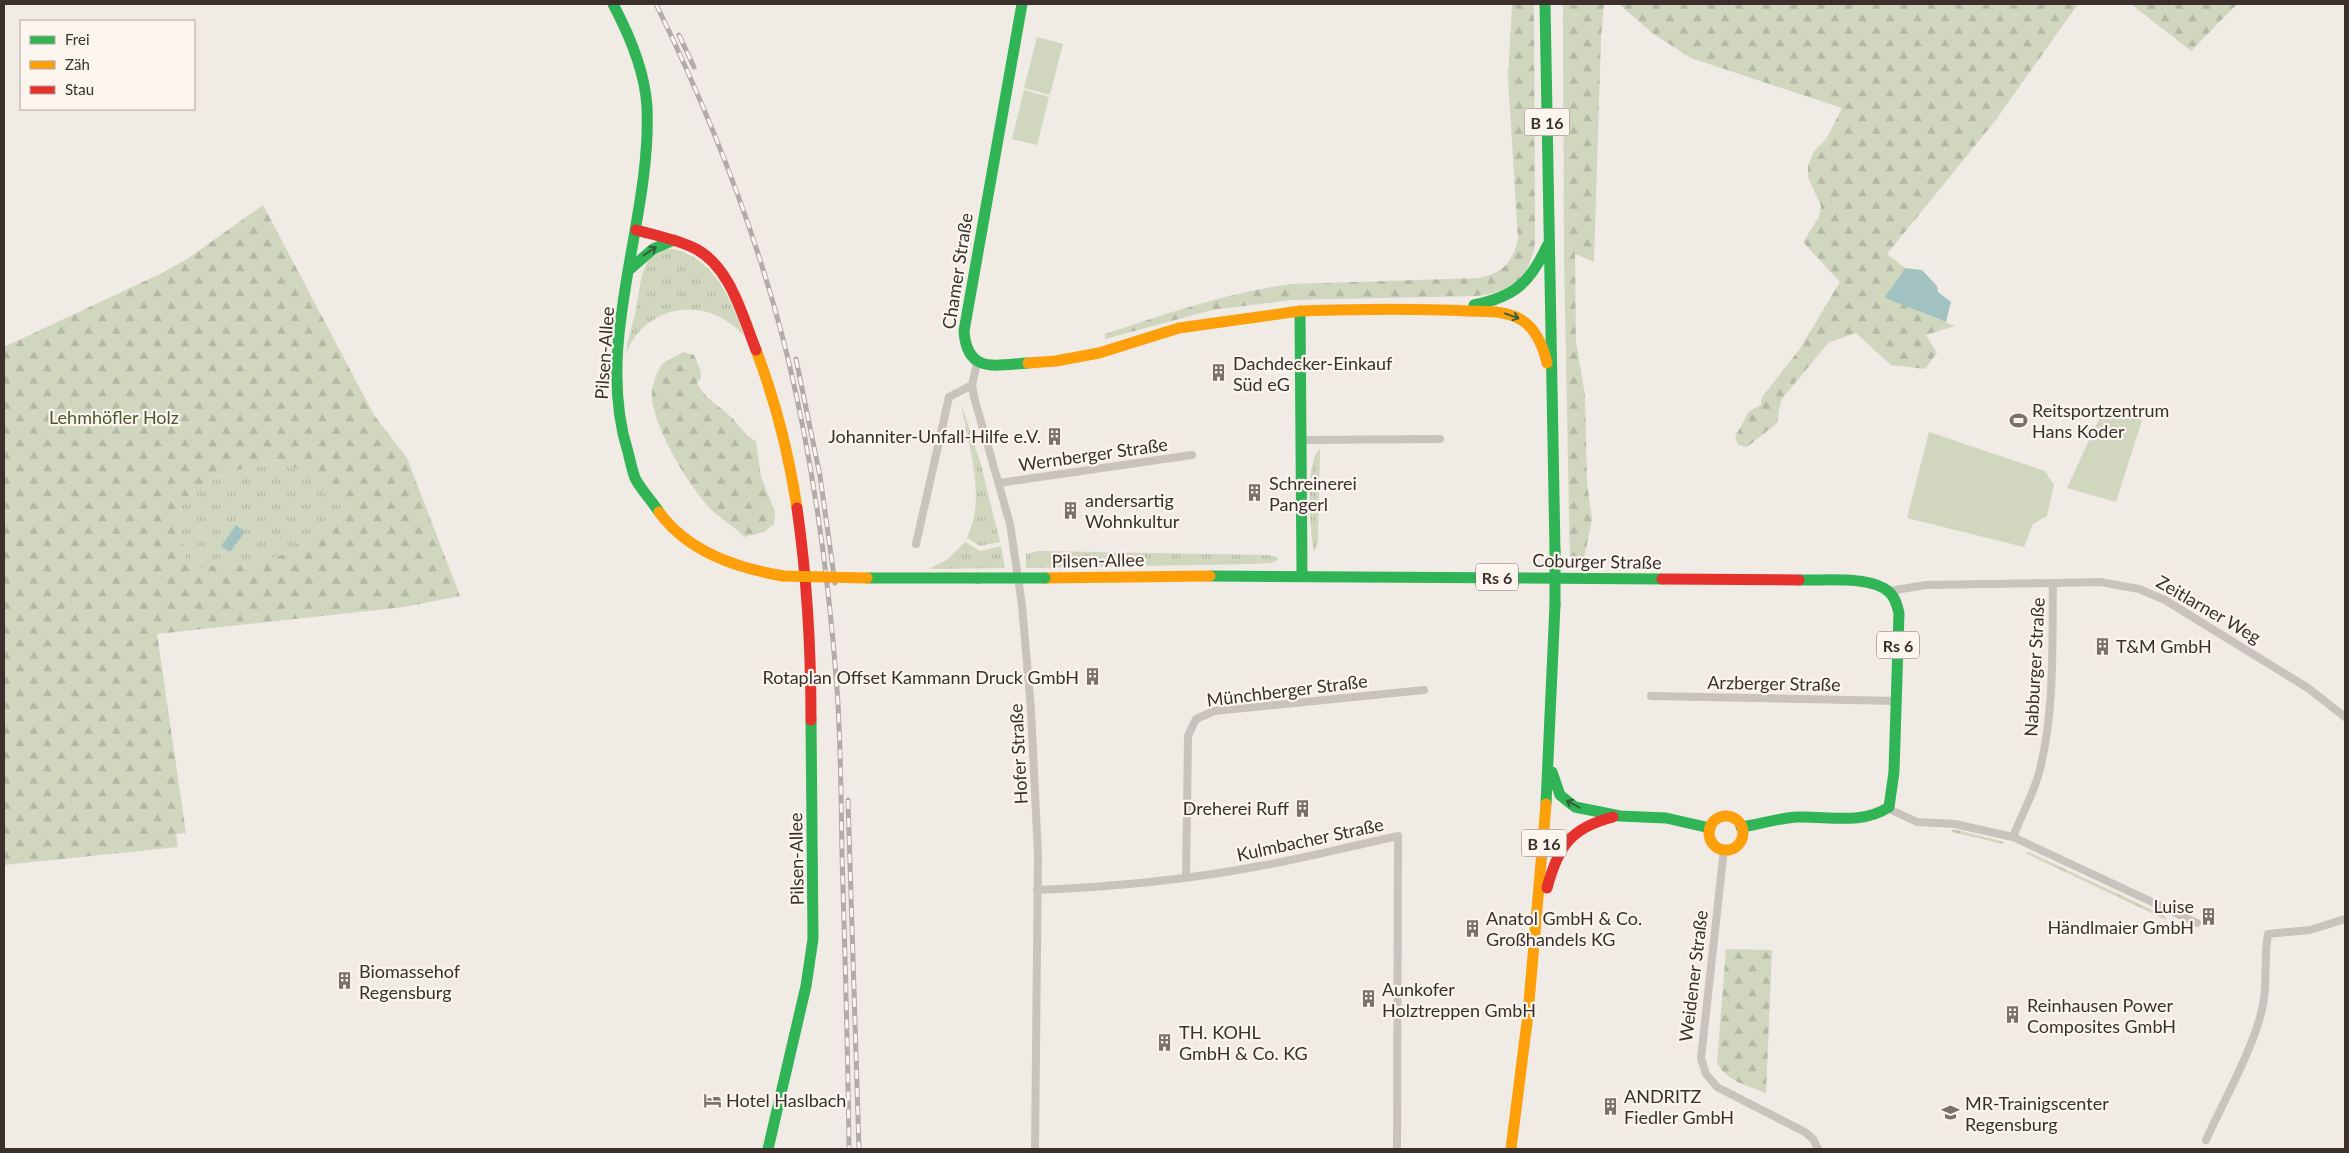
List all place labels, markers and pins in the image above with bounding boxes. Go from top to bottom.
place label: Dachdecker-Einkauf Süd eG [1233,352,1393,395]
building icon: Dachdecker-Einkauf Süd eG [1209,363,1229,383]
place label: Reitsportzentrum Hans Koder [2032,399,2169,442]
sports icon: Reitsportzentrum Hans Koder [2008,410,2028,430]
place label: Johanniter-Unfall-Hilfe e.V. [828,425,1041,447]
building icon: Johanniter-Unfall-Hilfe e.V. [1045,426,1065,446]
place label: Schreinerei Pangerl [1269,472,1357,515]
building icon: Schreinerei Pangerl [1245,483,1265,503]
place label: andersartig Wohnkultur [1085,489,1180,532]
building icon: andersartig Wohnkultur [1061,500,1081,520]
place label: T&M GmbH [2116,635,2212,657]
building icon: T&M GmbH [2092,636,2112,656]
place label: Rotaplan Offset Kammann Druck GmbH [762,666,1079,688]
building icon: Rotaplan Offset Kammann Druck GmbH [1083,667,1103,687]
place label: Dreherei Ruff [1183,797,1289,819]
building icon: Dreherei Ruff [1293,798,1313,818]
place label: Luise Händlmaier GmbH [2047,895,2194,938]
building icon: Luise Händlmaier GmbH [2198,906,2218,926]
place label: Anatol GmbH & Co. Großhandels KG [1486,907,1642,950]
building icon: Anatol GmbH & Co. Großhandels KG [1462,918,1482,938]
place label: Biomassehof Regensburg [359,960,461,1003]
building icon: Biomassehof Regensburg [335,971,355,991]
place label: Aunkofer Holztreppen GmbH [1382,978,1536,1021]
building icon: Aunkofer Holztreppen GmbH [1358,989,1378,1009]
place label: Reinhausen Power Composites GmbH [2027,994,2176,1037]
building icon: Reinhausen Power Composites GmbH [2003,1005,2023,1025]
place label: TH. KOHL GmbH & Co. KG [1179,1021,1308,1064]
building icon: TH. KOHL GmbH & Co. KG [1155,1032,1175,1052]
place label: ANDRITZ Fiedler GmbH [1624,1085,1734,1128]
place label: Hotel Haslbach [726,1089,846,1111]
hotel icon: Hotel Haslbach [702,1090,722,1110]
place label: MR-Trainigscenter Regensburg [1965,1092,2109,1135]
building icon: ANDRITZ Fiedler GmbH [1600,1096,1620,1116]
school or university icon: MR-Trainigscenter Regensburg [1941,1103,1961,1123]

